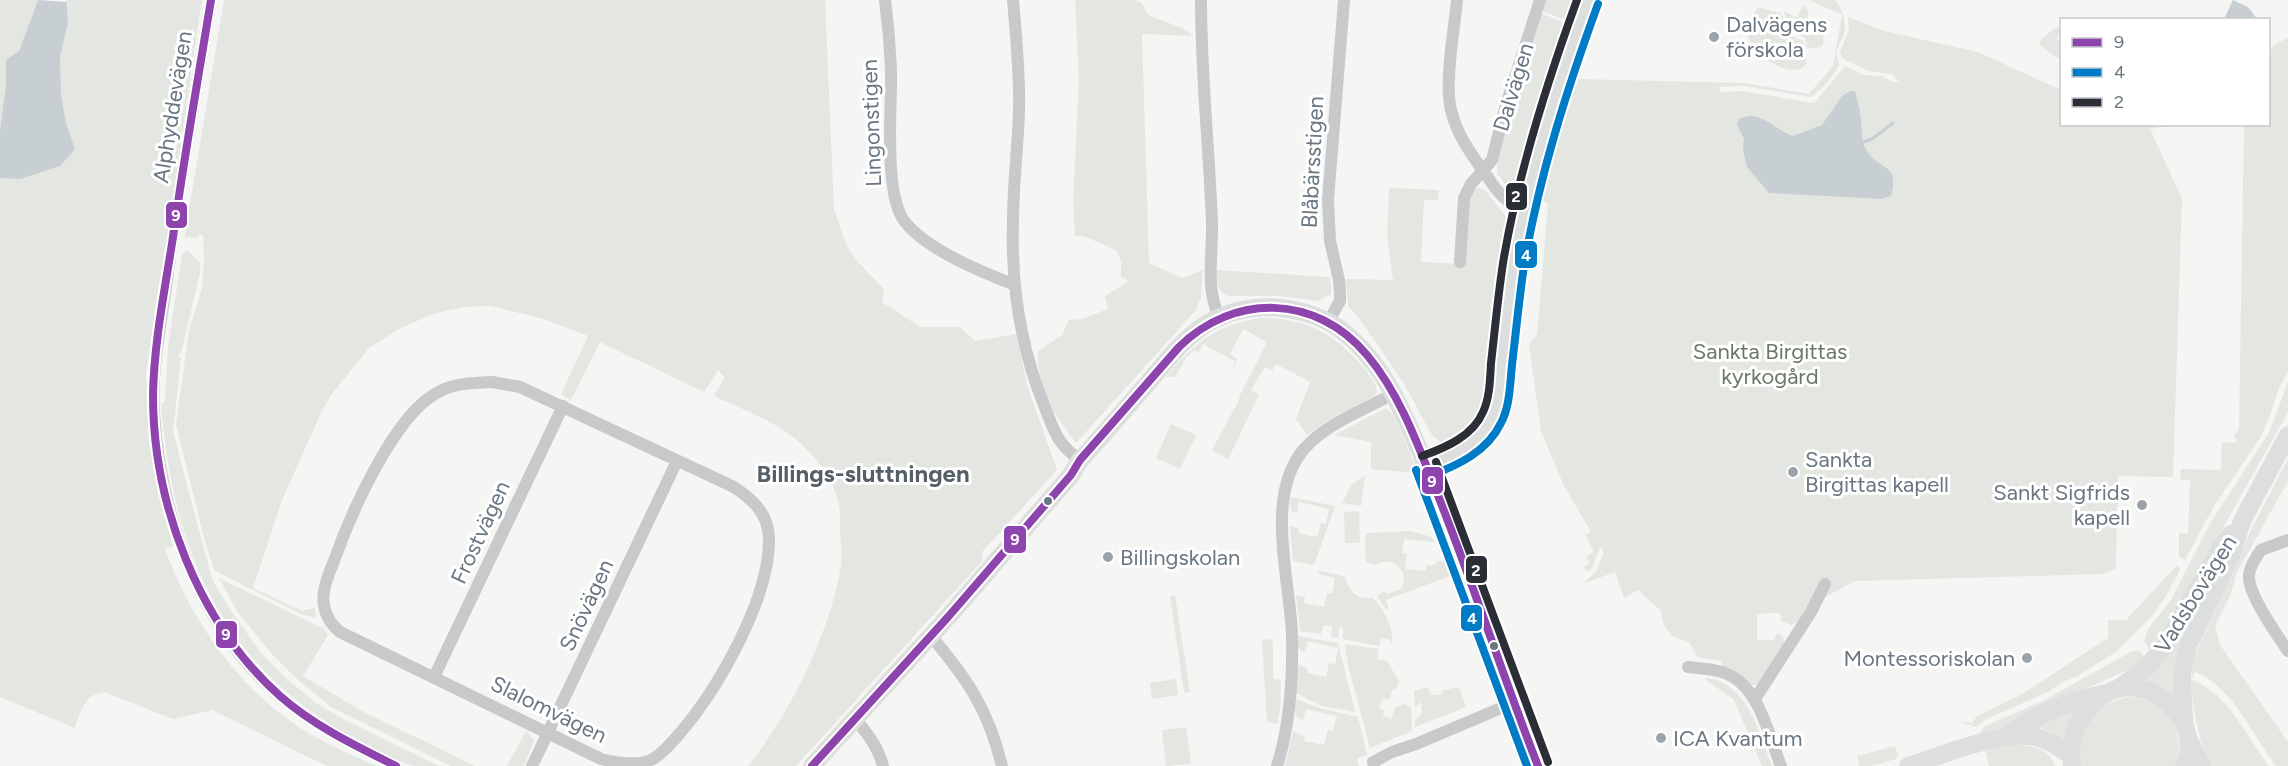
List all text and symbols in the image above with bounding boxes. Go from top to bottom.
place label: Dalvägens förskola [1726,11,1827,63]
legend [2060,18,2270,126]
street label: Alphyddevägen [147,29,198,185]
marker: Dalvägens förskola [1707,30,1721,44]
text: 9 [2114,31,2124,53]
street label: Dalvägen [1487,40,1540,135]
street label: Lingonstigen [856,59,887,187]
text: 4 [2114,61,2125,83]
text: 2 [2114,91,2124,113]
street label: Blåbärsstigen [1296,95,1329,229]
line badge: 2 [1505,182,1528,211]
text: 2 [1511,187,1521,206]
line badge: 9 [165,201,188,229]
text: 9 [171,206,181,225]
line badge: 4 [1514,240,1538,269]
text: 4 [1521,246,1531,265]
park label: Sankta Birgittas kyrkogård [1693,338,1847,390]
place label: Sankta Birgittas kapell [1805,446,1949,498]
district label: Billings-sluttningen [756,459,970,488]
marker: Sankta Birgittas kapell [1786,465,1800,479]
line badge: 9 [1421,466,1444,495]
text: 9 [1427,472,1437,491]
street label: Frostvägen [445,477,516,588]
place label: Sankt Sigfrids kapell [1993,479,2130,531]
unlabelled marker [1042,495,1054,507]
marker: Sankt Sigfrids kapell [2135,498,2149,512]
line badge: 9 [1003,525,1027,554]
text: 9 [1010,530,1020,549]
street label: Vadsbovägen [2148,530,2242,658]
place label: Billingskolan [1120,544,1240,571]
marker: Billingskolan [1101,550,1115,564]
street label: Snövägen [553,555,619,655]
line badge: 2 [1465,555,1488,584]
text: 2 [1471,561,1481,580]
line badge: 4 [1460,604,1483,632]
text: 4 [1467,609,1477,628]
line badge: 9 [215,620,238,649]
text: 9 [221,625,231,644]
unlabelled marker [1488,640,1500,652]
place label: Montessoriskolan [1844,645,2015,672]
marker: Montessoriskolan [2020,651,2034,665]
street label: Slalomvägen [486,670,611,749]
place label: ICA Kvantum [1673,725,1802,752]
marker: ICA Kvantum [1654,731,1668,745]

